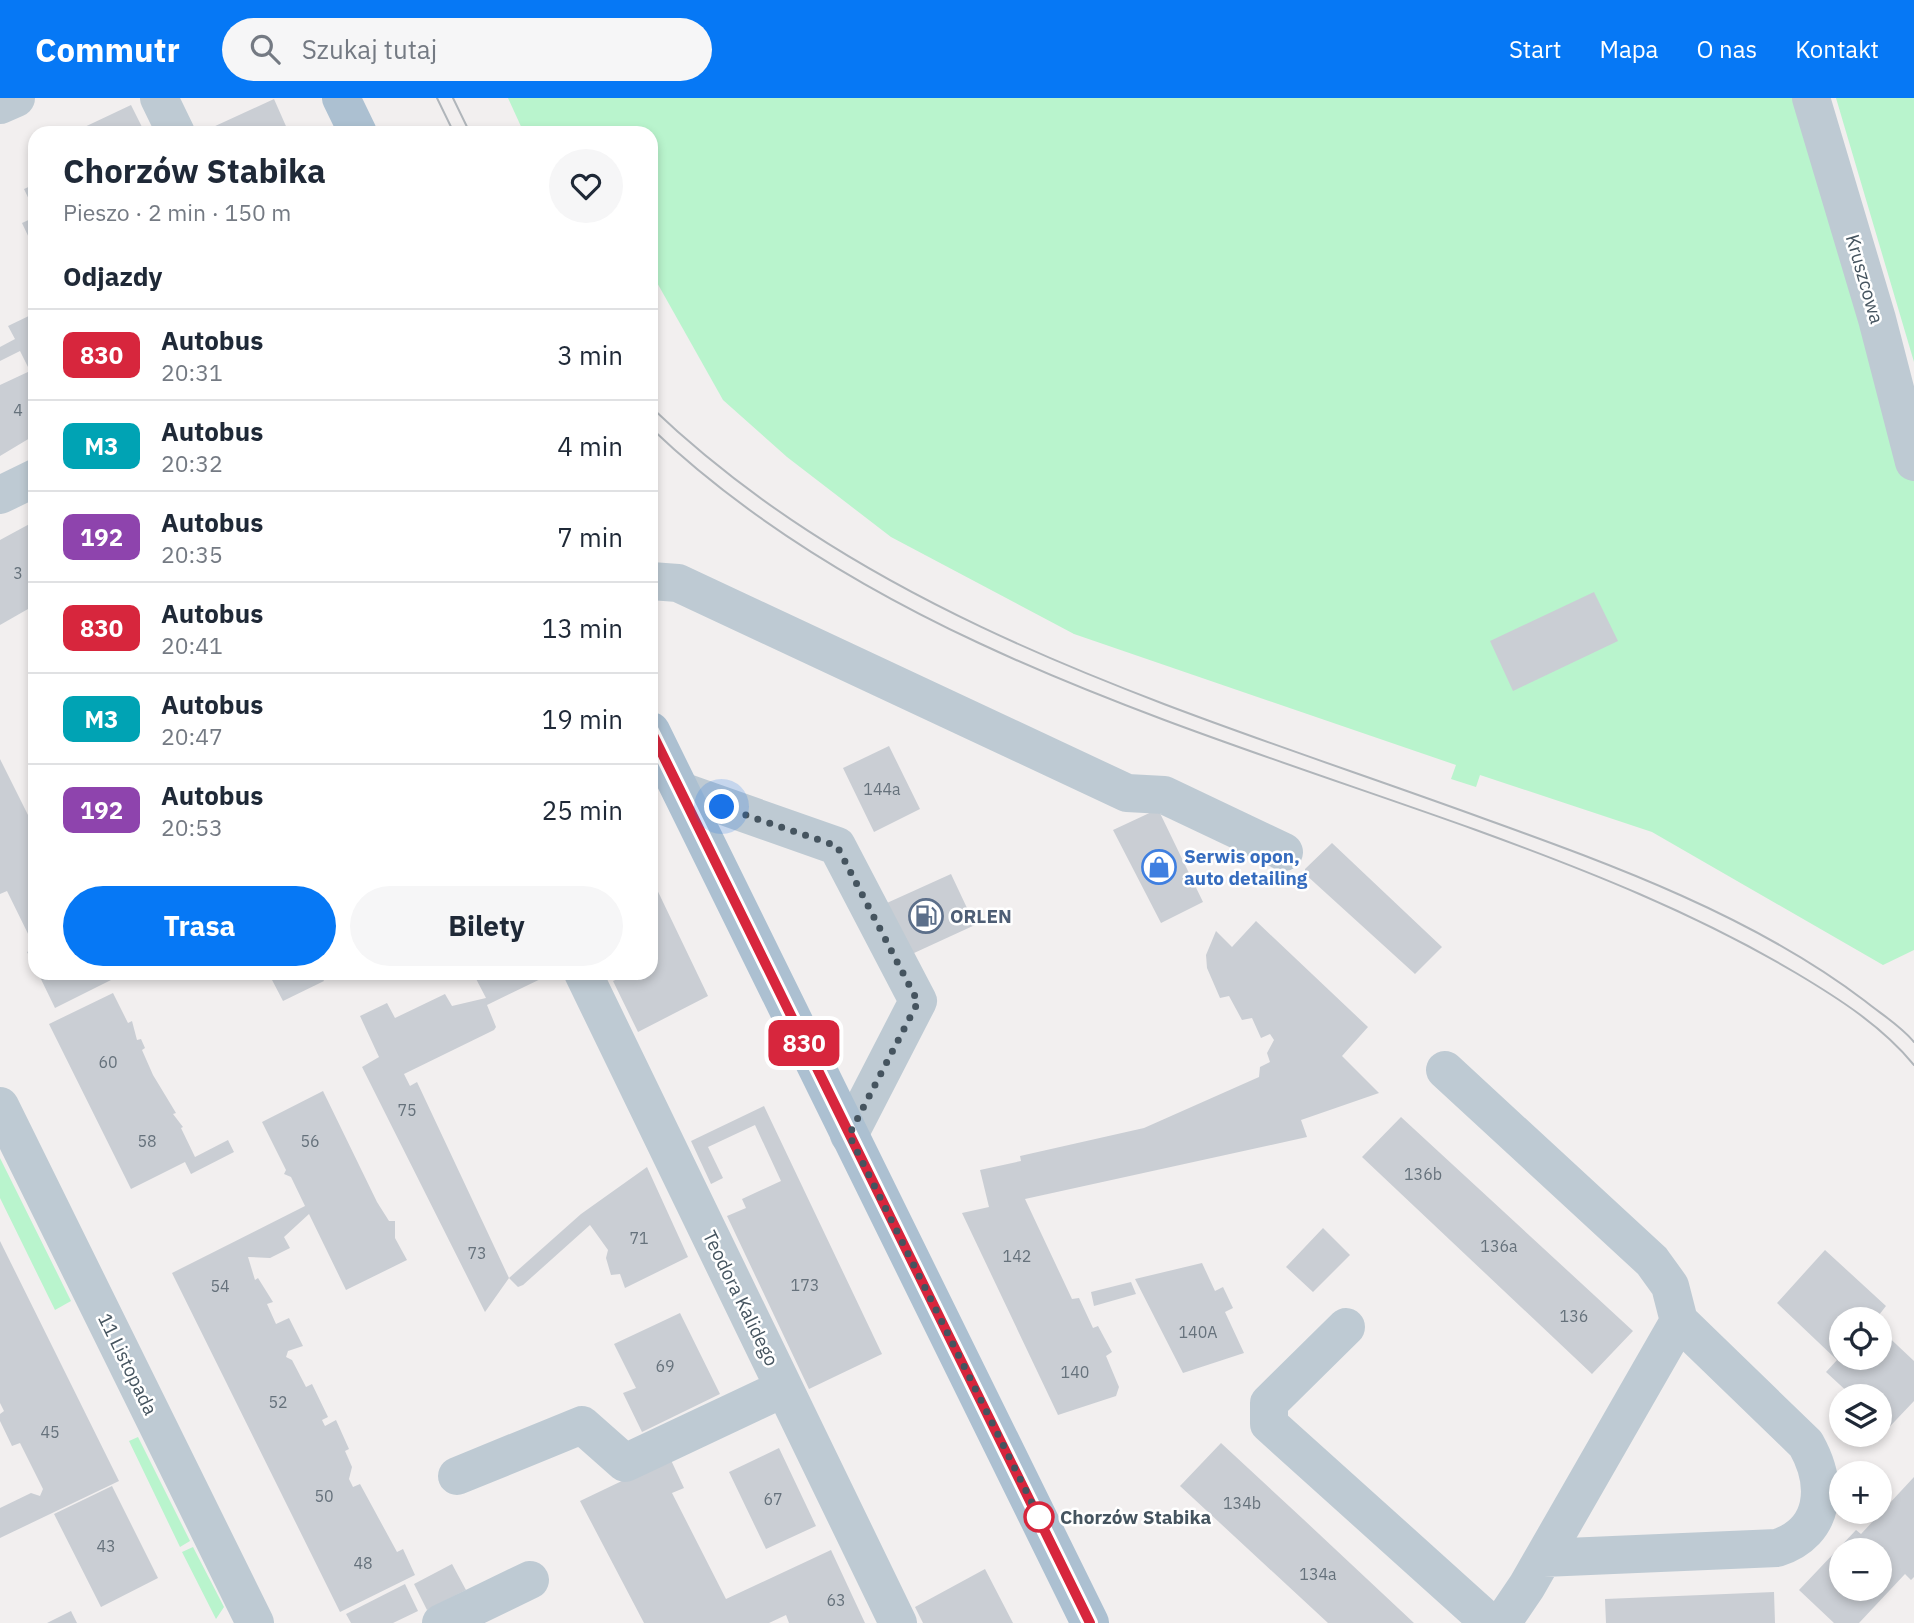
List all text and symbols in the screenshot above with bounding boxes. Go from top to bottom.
search box [222,18,712,81]
text: Commutr [35,28,180,71]
icon: search [246,30,284,68]
text: Szukaj tutaj [302,32,437,66]
text: Start [1509,33,1561,65]
text: Mapa [1599,33,1658,65]
text: O nas [1696,33,1757,65]
text: Kontakt [1795,33,1879,65]
text: Chorzów Stabika [63,149,326,192]
button: heart [549,149,623,223]
text: Pieszo · 2 min · 150 m [63,197,291,227]
street label: Kruszcowa [1841,232,1889,326]
text: Odjazdy [63,259,163,293]
text: Autobus [161,323,263,357]
text: 3 min [557,338,623,372]
text: 830 [80,339,123,371]
text: 20:31 [161,357,223,387]
house number: 4 [13,400,23,420]
text: Autobus [161,414,263,448]
text: 4 min [557,429,623,463]
text: M3 [84,430,119,462]
text: 20:32 [161,448,223,478]
text: Autobus [161,505,263,539]
text: 7 min [557,520,623,554]
text: 192 [80,521,123,553]
text: 20:35 [161,539,223,569]
house number: 3 [13,563,23,583]
text: Autobus [161,596,263,630]
text: 13 min [542,611,623,645]
text: 830 [80,612,123,644]
text: 20:41 [161,630,223,660]
text: Autobus [161,687,263,721]
text: 19 min [542,702,623,736]
text: M3 [84,703,119,735]
text: 20:47 [161,721,223,751]
text: Autobus [161,778,263,812]
house number: 144a [863,779,901,799]
your location [704,789,739,824]
text: 25 min [542,793,623,827]
text: 192 [80,794,123,826]
text: 20:53 [161,812,223,842]
place label: Serwis opon, auto detailing [1184,844,1308,890]
shop icon: Serwis opon, auto detailing [1140,848,1178,886]
button: Trasa [63,886,336,966]
button: Bilety [350,886,623,966]
fuel station icon: ORLEN [907,897,945,935]
place label: ORLEN [950,904,1012,928]
line badge: 830 [764,1020,844,1066]
text: 830 [782,1027,826,1059]
house number: 60 [98,1052,118,1072]
house number: 75 [397,1100,417,1120]
house number: 58 [137,1131,157,1151]
house number: 56 [300,1131,320,1151]
house number: 136b [1404,1164,1442,1184]
street label: Teodora Kalidego [698,1226,784,1370]
house number: 71 [629,1228,649,1248]
house number: 136a [1480,1236,1518,1256]
house number: 73 [467,1243,487,1263]
house number: 142 [1003,1246,1031,1266]
house number: 173 [791,1275,819,1295]
house number: 54 [210,1276,230,1296]
house number: 136 [1560,1306,1588,1326]
map controls [1829,1307,1892,1601]
button: locate [1829,1307,1892,1370]
street label: 11 Listopada [93,1309,163,1419]
house number: 140A [1178,1322,1218,1342]
house number: 69 [655,1356,675,1376]
house number: 140 [1061,1362,1089,1382]
button: layers [1829,1384,1892,1447]
house number: 52 [268,1392,288,1412]
house number: 45 [40,1422,60,1442]
button: + [1829,1461,1892,1524]
house number: 50 [314,1486,334,1506]
house number: 67 [763,1489,783,1509]
house number: 134b [1223,1493,1261,1513]
marker: Chorzów Stabika [1024,1502,1054,1532]
place label: Chorzów Stabika [1060,1505,1211,1529]
house number: 43 [96,1536,116,1556]
button: − [1829,1538,1892,1601]
house number: 48 [353,1553,373,1573]
house number: 134a [1299,1564,1337,1584]
house number: 63 [826,1590,846,1610]

